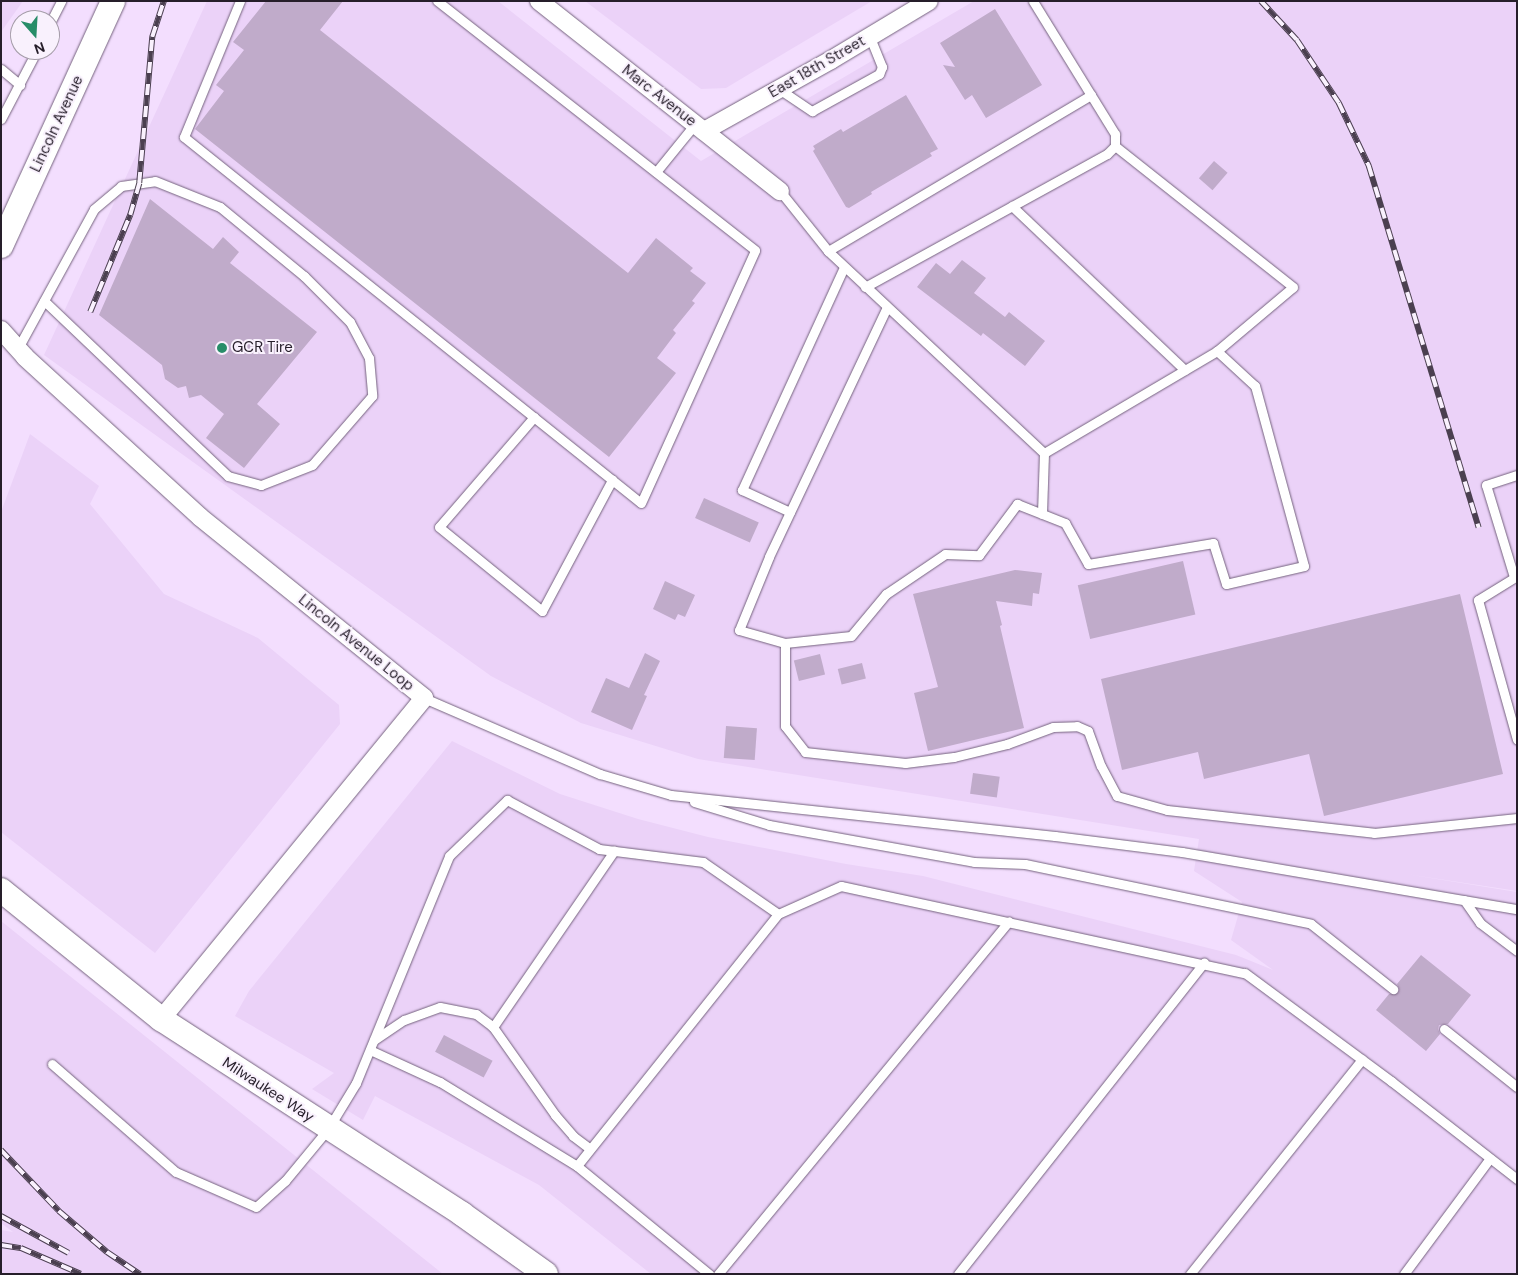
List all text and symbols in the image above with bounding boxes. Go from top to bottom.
north arrow [10,10,60,60]
street label: East 18th Street [766,32,868,102]
text: N [32,38,47,58]
street label: Marc Avenue [618,61,700,131]
street label: Lincoln Avenue [27,73,87,175]
place label: GCR Tire [232,339,293,357]
marker: GCR Tire [216,342,228,354]
street label: Lincoln Avenue Loop [295,591,417,695]
street label: Milwaukee Way [219,1054,317,1126]

